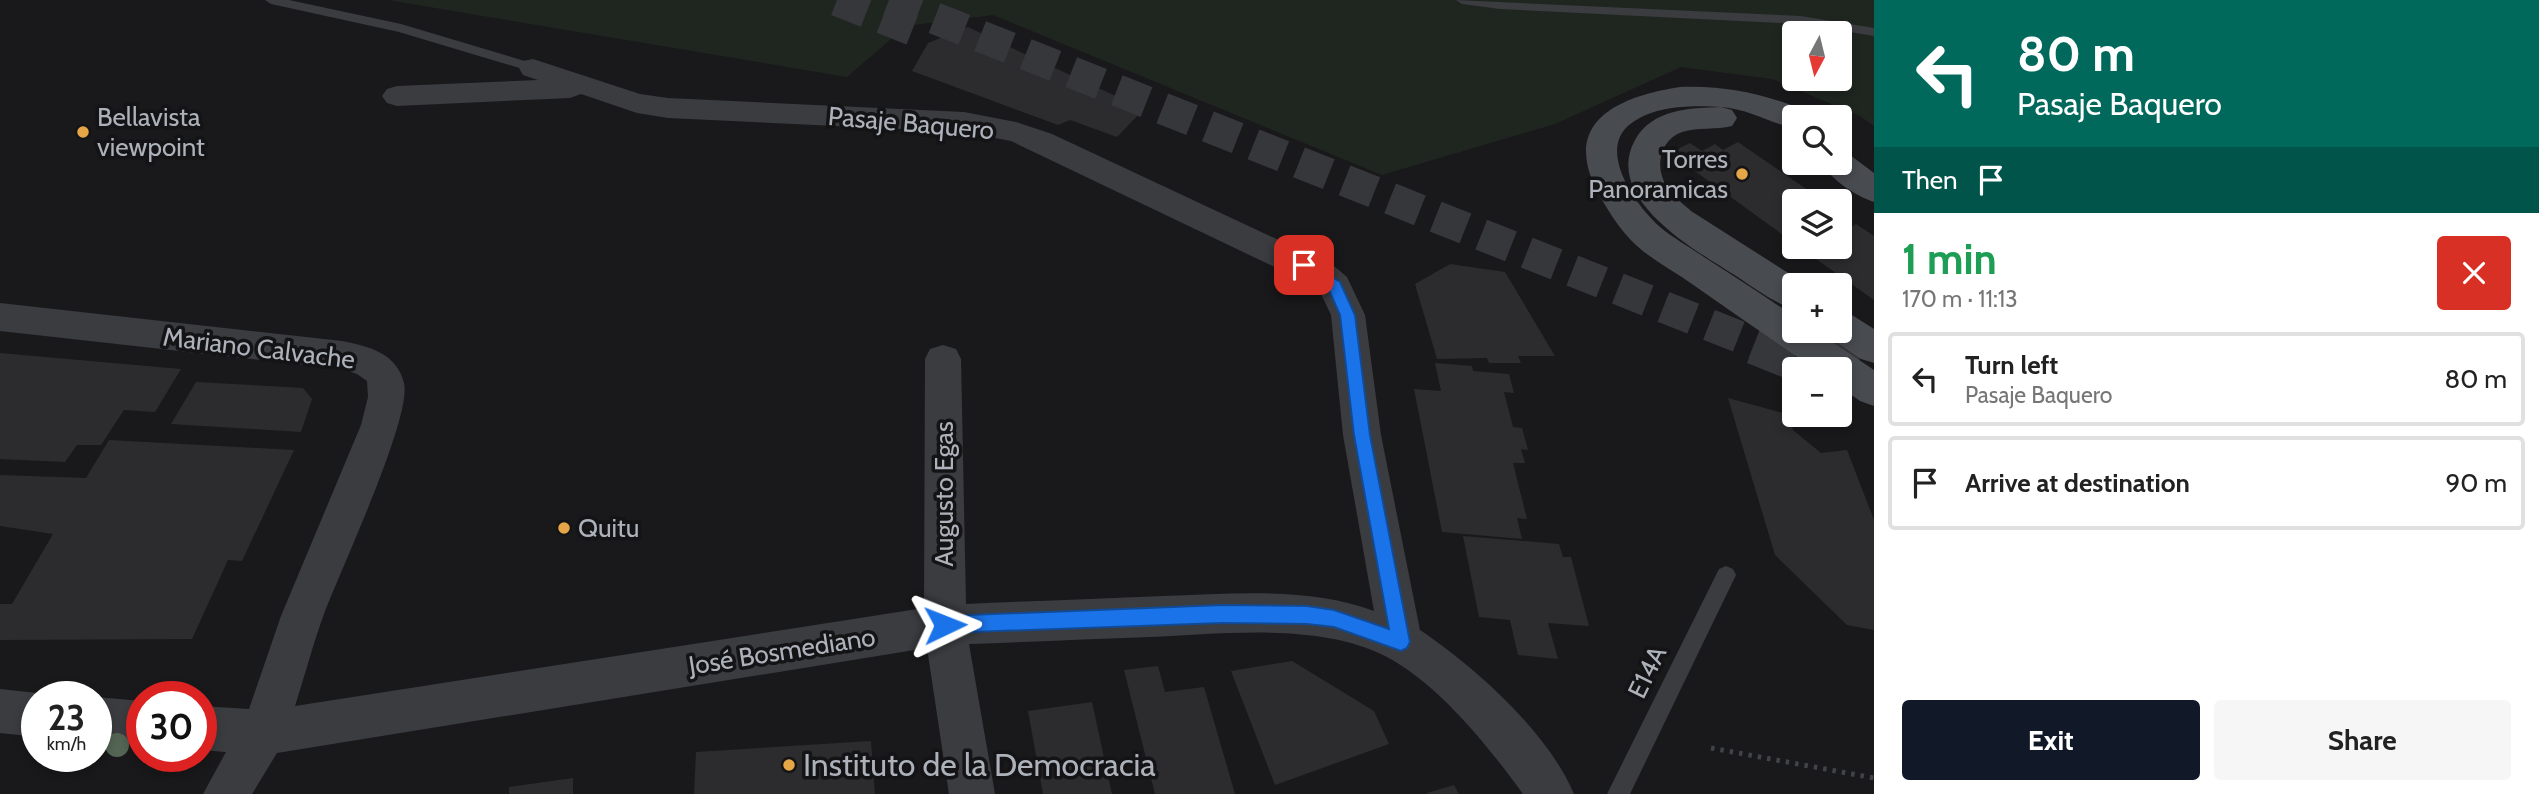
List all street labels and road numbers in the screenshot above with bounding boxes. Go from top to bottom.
street label: Pasaje Baquero [827,100,995,146]
street label: Mariano Calvache [161,320,357,376]
street label: Augusto Egas [928,421,960,567]
street label: José Bosmediano [685,620,878,682]
street label: E14A [1621,641,1673,703]

